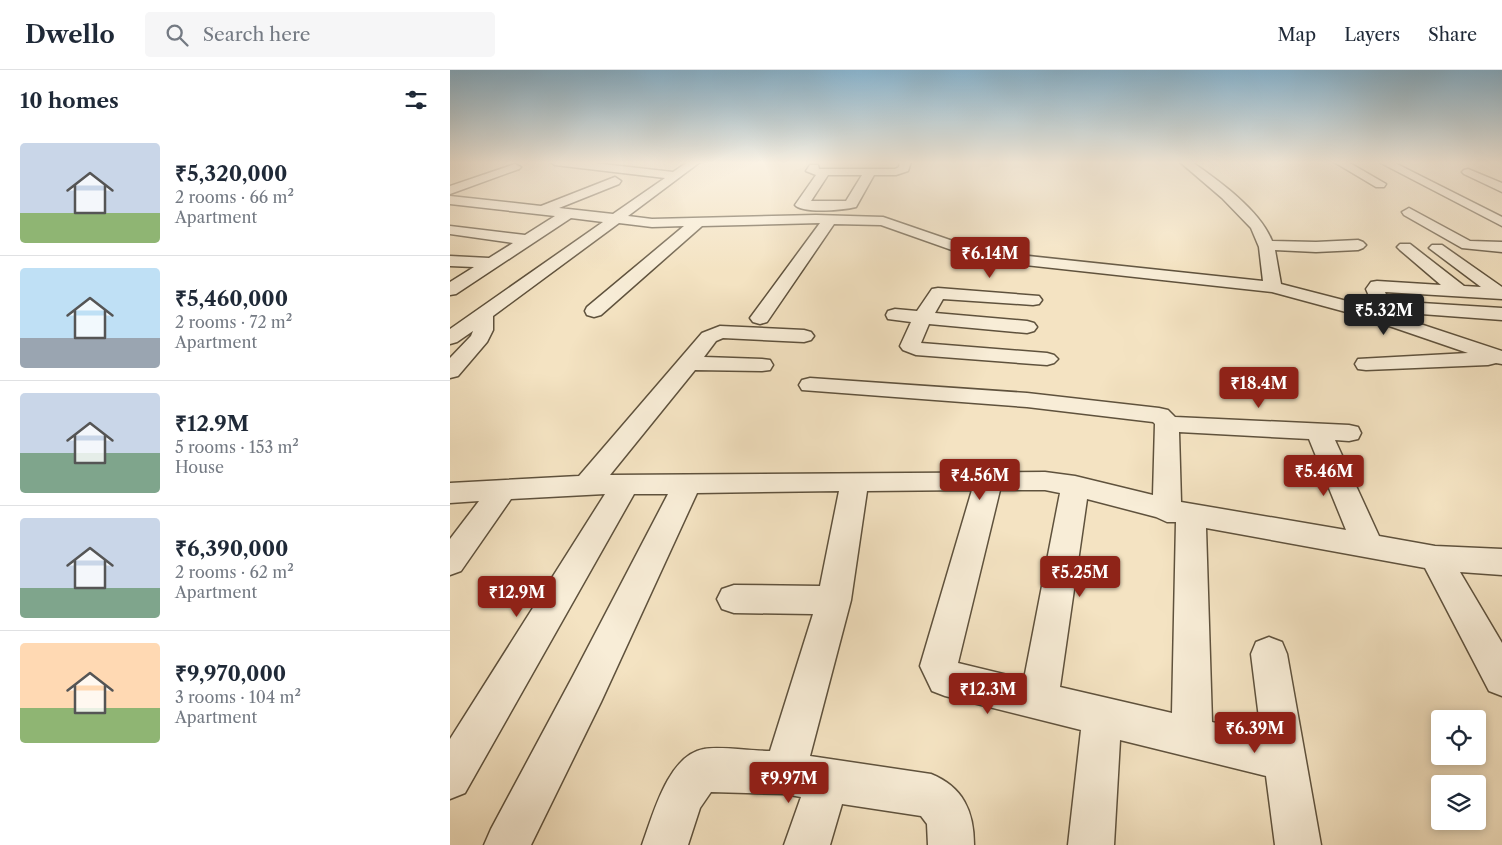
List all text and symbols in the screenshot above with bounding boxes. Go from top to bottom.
search box [145,12,495,57]
text: Dwello [25,20,115,49]
icon: search [163,21,191,49]
text: Search here [203,23,310,46]
text: Map [1278,24,1316,46]
text: Layers [1344,24,1400,46]
text: Share [1428,24,1477,46]
icon: filters [402,86,430,114]
text: 10 homes [20,88,119,113]
text: ₹5,320,000 [175,161,287,186]
icon: home [60,163,120,223]
text: 2 rooms · 66 m² [175,187,294,207]
text: Apartment [175,207,257,227]
pin: ₹6.14M [949,236,1031,279]
text: ₹6.14M [962,243,1018,263]
text: ₹5,460,000 [175,286,288,311]
icon: home [60,288,120,348]
pin: ₹5.32M [1343,294,1425,336]
text: ₹5.32M [1355,300,1413,320]
text: 2 rooms · 72 m² [175,312,292,332]
text: Apartment [175,332,257,352]
pin: ₹18.4M [1218,366,1300,409]
text: ₹18.4M [1230,373,1288,393]
text: ₹12.9M [175,411,249,436]
icon: home [60,413,120,473]
text: 5 rooms · 153 m² [175,437,299,457]
pin: ₹5.46M [1283,454,1365,497]
text: House [175,457,224,477]
pin: ₹4.56M [939,458,1021,501]
text: ₹5.46M [1295,461,1353,481]
text: ₹4.56M [951,465,1009,485]
text: ₹6,390,000 [175,536,288,561]
icon: home [60,538,120,598]
pin: ₹5.25M [1039,556,1121,598]
text: 2 rooms · 62 m² [175,562,294,582]
text: ₹5.25M [1051,562,1109,582]
pin: ₹12.9M [476,576,558,618]
text: Apartment [175,582,257,602]
text: ₹12.9M [489,582,545,602]
text: ₹9,970,000 [175,661,286,686]
icon: home [60,663,120,723]
pin: ₹12.3M [947,672,1029,715]
text: ₹12.3M [960,679,1016,699]
text: 3 rooms · 104 m² [175,687,301,707]
text: Apartment [175,707,257,727]
map controls [1431,710,1486,830]
button: locate [1431,710,1486,765]
pin: ₹6.39M [1214,712,1296,754]
text: ₹6.39M [1226,718,1284,738]
pin: ₹9.97M [748,762,830,804]
text: ₹9.97M [761,768,817,788]
button: layers [1431,775,1486,830]

